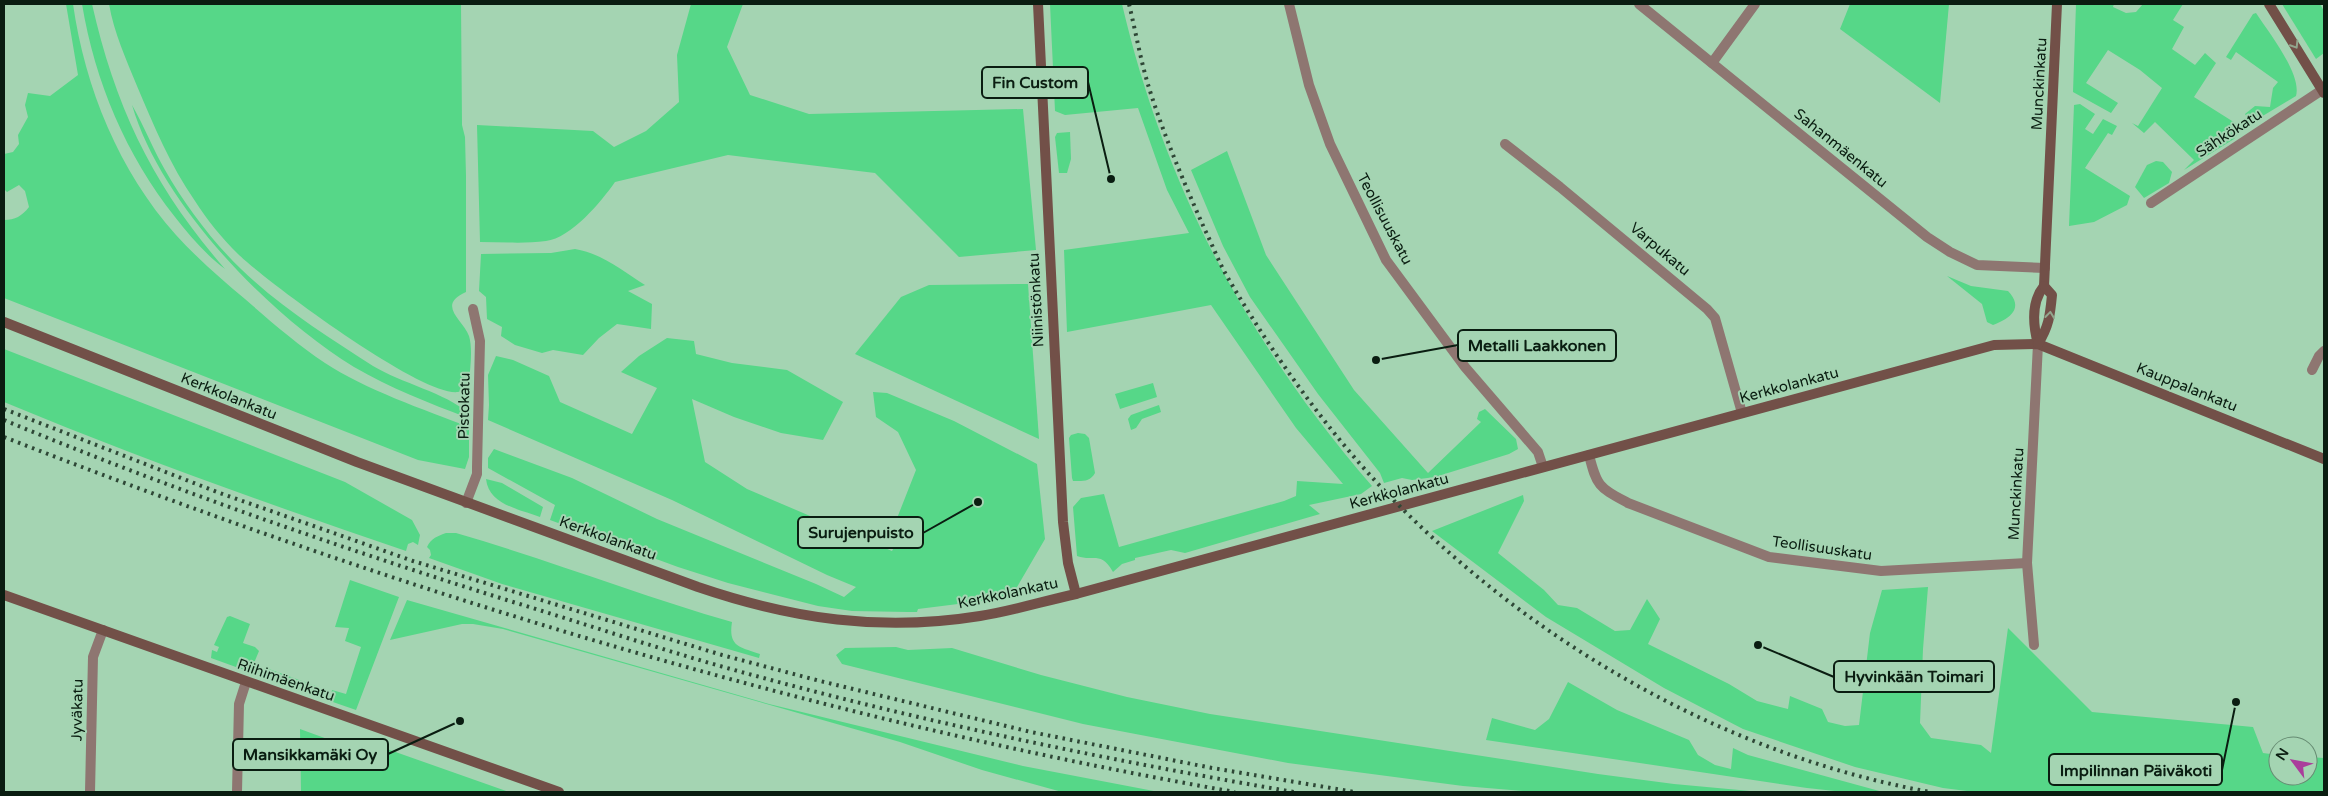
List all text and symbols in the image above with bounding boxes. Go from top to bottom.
street label: Munckinkatu [2028,37,2050,131]
one-way arrow [2289,39,2298,49]
callout: Fin Custom [982,67,1088,98]
text: Fin Custom [992,73,1078,93]
street label: Sahanmäenkatu [1791,105,1891,191]
street label: Sähkökatu [2193,105,2265,161]
street label: Teollisuuskatu [1353,170,1417,268]
street label: Varpukatu [1626,218,1694,280]
street label: Niinistönkatu [1025,252,1047,348]
one-way arrow [2044,310,2055,318]
callout: Metalli Laakkonen [1458,330,1616,361]
text: Metalli Laakkonen [1468,336,1606,356]
street label: Kauppalankatu [2134,359,2240,415]
street label: Kerkkolankatu [1737,363,1841,407]
street label: Kerkkolankatu [178,369,280,423]
street label: Pistokatu [454,372,474,440]
street label: Munckinkatu [2005,447,2027,541]
street label: Kerkkolankatu [1347,469,1451,513]
street label: Kerkkolankatu [557,512,659,564]
callout: Surujenpuisto [798,517,923,548]
text: Surujenpuisto [808,523,914,543]
street label: Teollisuuskatu [1771,532,1873,564]
street label: Kerkkolankatu [956,574,1060,612]
street label: Riihimäenkatu [235,655,337,705]
callout: Hyvinkään Toimari [1834,661,1994,692]
text: Hyvinkään Toimari [1844,667,1984,687]
street label: Jyväkatu [67,679,87,741]
north arrow [2268,736,2318,786]
callout: Mansikkamäki Oy [233,739,388,770]
text: Mansikkamäki Oy [243,745,378,765]
text: N [2272,745,2293,764]
callout: Impilinnan Päiväkoti [2049,754,2222,785]
text: Impilinnan Päiväkoti [2060,761,2212,781]

